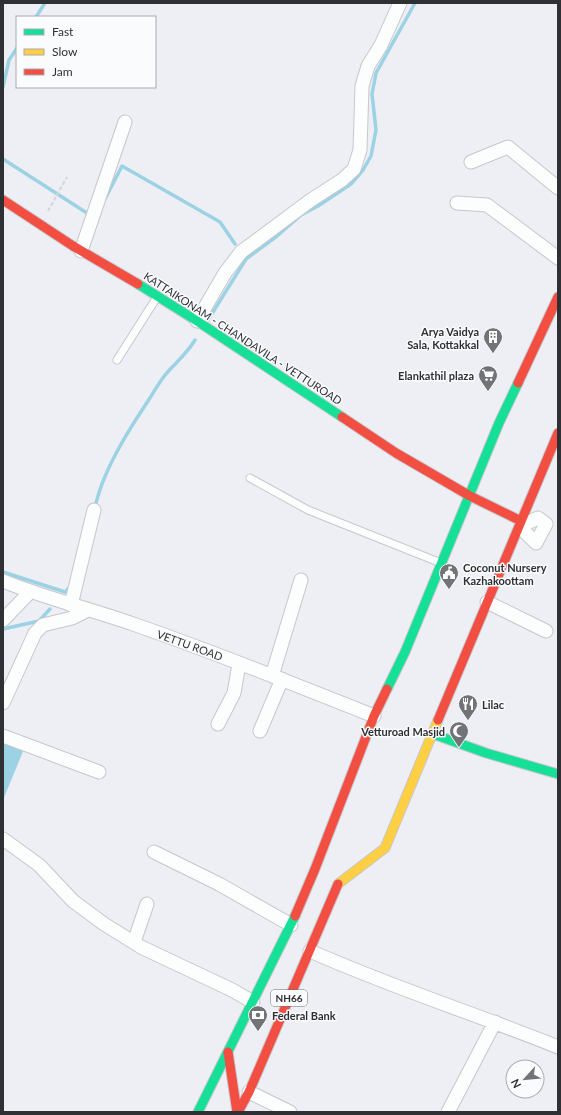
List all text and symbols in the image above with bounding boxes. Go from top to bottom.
legend [16,16,156,88]
text: Fast [52,24,74,39]
text: Slow [52,44,78,59]
text: Jam [52,64,73,79]
street label: KATTAIKONAM - CHANDAVILA - VETTUROAD [142,269,344,407]
place label: Arya Vaidya Sala, Kottakkal [407,325,479,351]
building icon: Arya Vaidya Sala, Kottakkal [482,326,504,354]
supermarket icon: Elankathil plaza [477,364,499,392]
place label: Elankathil plaza [398,369,474,382]
place label: Coconut Nursery Kazhakoottam [463,561,547,587]
public building icon: Coconut Nursery Kazhakoottam [438,562,460,590]
street label: VETTU ROAD [155,627,225,663]
restaurant icon: Lilac [457,693,479,721]
place label: Lilac [482,698,505,711]
mosque icon: Vetturoad Masjid [448,720,470,748]
place label: Vetturoad Masjid [360,725,445,738]
road number: NH66 [271,990,307,1006]
bank icon: Federal Bank [247,1004,269,1032]
place label: Federal Bank [272,1009,336,1022]
north arrow [505,1059,545,1099]
text: N [508,1077,523,1090]

